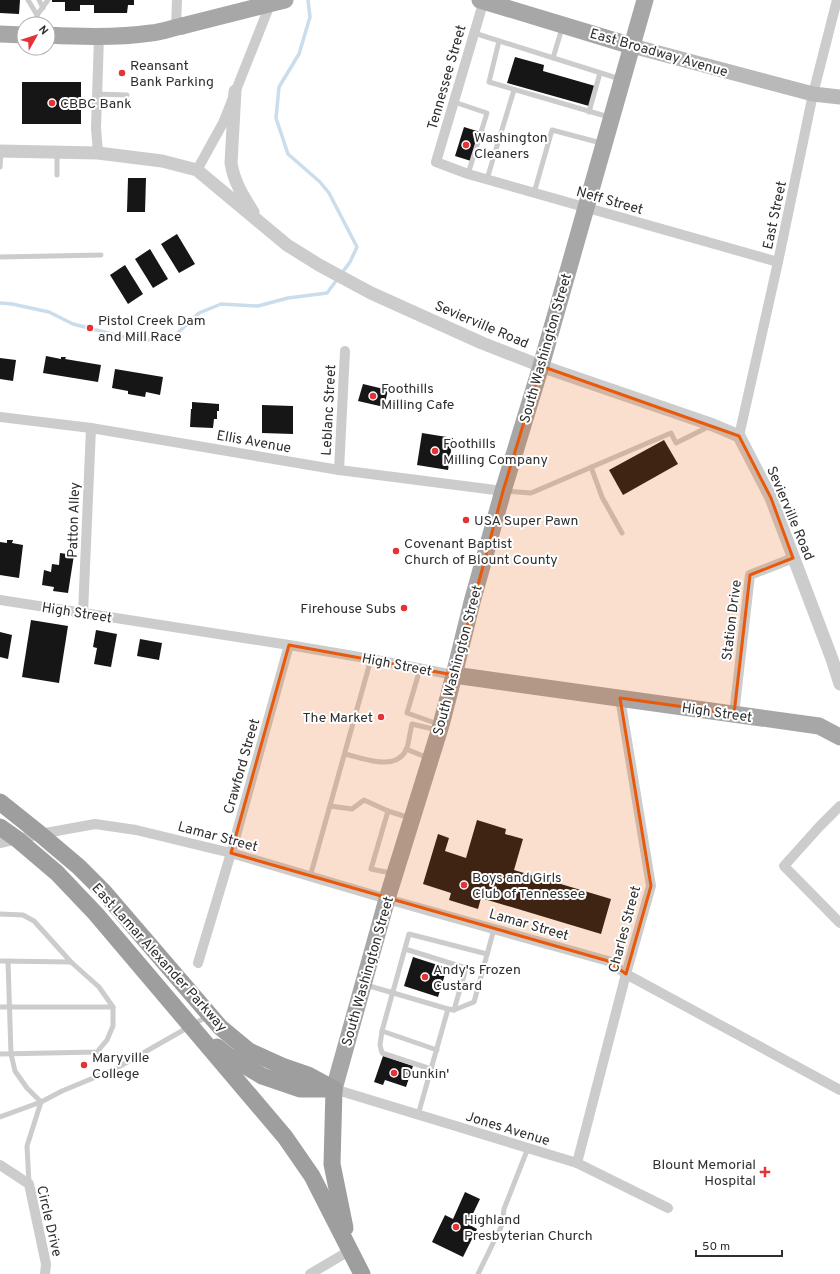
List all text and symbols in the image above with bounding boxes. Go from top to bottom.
north arrow [16,16,56,56]
text: N [35,23,51,38]
street label: Tennessee Street [424,23,471,132]
street label: East Broadway Avenue [588,26,729,81]
place label: Reansant Bank Parking [130,58,214,91]
marker: Reansant Bank Parking [117,68,127,78]
place label: CBBC Bank [60,96,132,113]
marker: CBBC Bank [47,98,57,108]
place label: Washington Cleaners [474,130,548,163]
marker: Washington Cleaners [461,140,471,150]
street label: East Street [760,180,791,251]
street label: Neff Street [574,184,645,219]
street label: South Washington Street [517,272,576,425]
street label: Sevierville Road [432,298,531,353]
place label: Pistol Creek Dam and Mill Race [98,313,206,346]
marker: Pistol Creek Dam and Mill Race [85,323,95,333]
street label: Leblanc Street [319,364,340,456]
place label: Foothills Milling Cafe [381,381,454,414]
marker: Foothills Milling Cafe [368,391,378,401]
street label: Ellis Avenue [215,428,292,457]
place label: Foothills Milling Company [443,436,548,469]
marker: Foothills Milling Company [430,446,440,456]
street label: Sevierville Road [762,464,817,563]
street label: Patton Alley [65,482,84,558]
place label: USA Super Pawn [474,513,578,530]
marker: USA Super Pawn [461,515,471,525]
place label: Covenant Baptist Church of Blount County [404,536,558,569]
marker: Covenant Baptist Church of Blount County [391,546,401,556]
street label: Station Drive [719,579,746,662]
street label: South Washington Street [430,583,487,737]
street label: High Street [40,600,113,627]
place label: Firehouse Subs [300,601,396,618]
marker: Firehouse Subs [399,603,409,613]
street label: High Street [360,650,433,681]
street label: High Street [680,700,753,727]
place label: The Market [302,710,373,727]
marker: The Market [376,712,386,722]
street label: Crawford Street [221,717,264,816]
street label: Lamar Street [176,819,259,856]
place label: Boys and Girls Club of Tennessee [472,870,585,903]
street label: East Lamar Alexander Parkway [88,880,230,1036]
marker: Boys and Girls Club of Tennessee [459,880,469,890]
street label: Charles Street [606,884,645,975]
street label: South Washington Street [339,895,398,1048]
street label: Lamar Street [487,906,570,945]
place label: Andy's Frozen Custard [433,962,521,995]
marker: Andy's Frozen Custard [420,972,430,982]
place label: Maryville College [92,1050,149,1083]
marker: Maryville College [79,1060,89,1070]
place label: Dunkin' [402,1066,449,1083]
marker: Dunkin' [389,1068,399,1078]
street label: Jones Avenue [463,1109,552,1150]
place label: Blount Memorial Hospital [652,1157,756,1190]
marker: Blount Memorial Hospital [759,1166,771,1178]
street label: Circle Drive [32,1184,65,1259]
place label: Highland Presbyterian Church [464,1212,593,1245]
marker: Highland Presbyterian Church [451,1222,461,1232]
scale bar [696,1232,782,1258]
text: 50 m [702,1239,730,1255]

